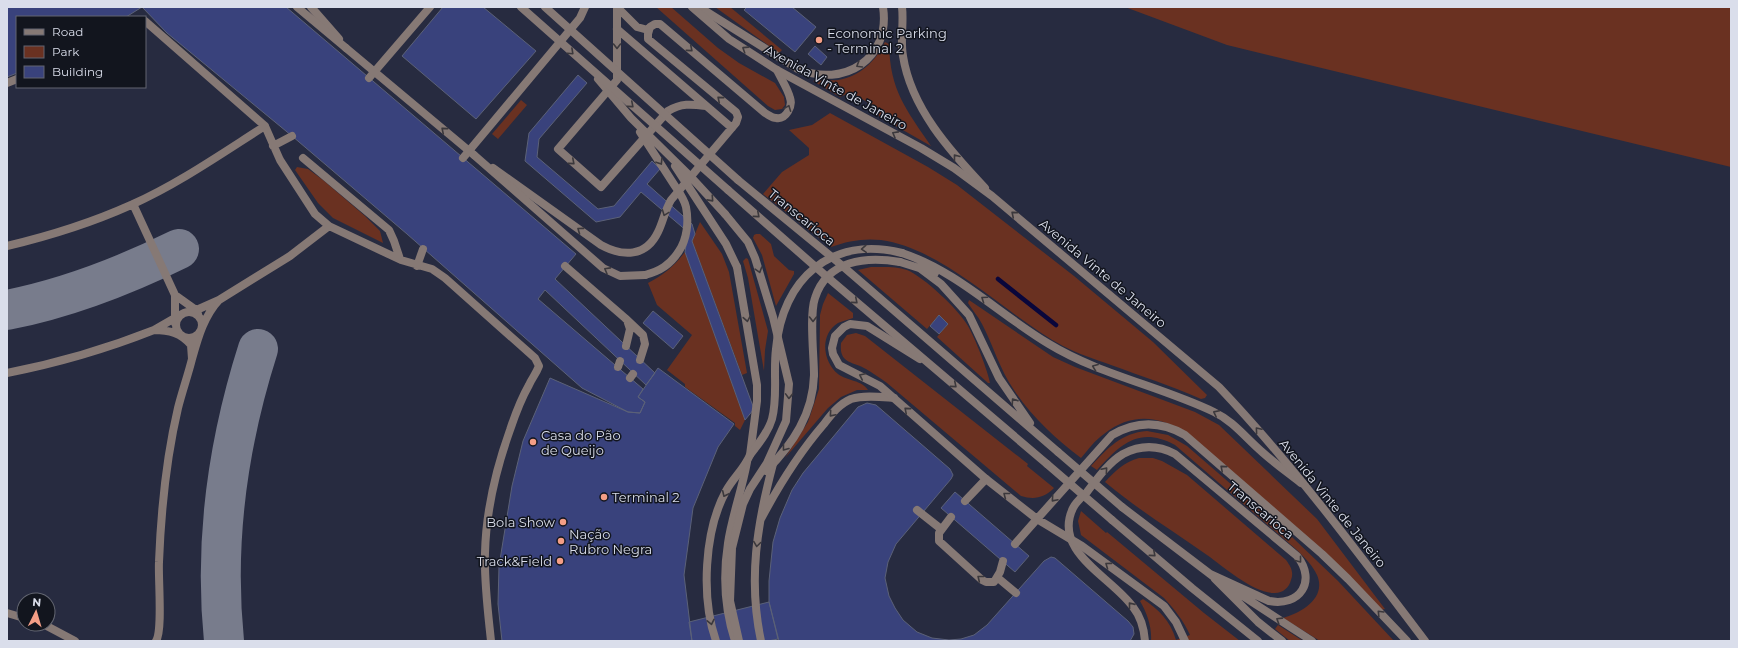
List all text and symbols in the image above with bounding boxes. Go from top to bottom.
legend [16,16,146,88]
text: Road [52,24,83,39]
place label: Economic Parking - Terminal 2 [827,25,947,56]
marker: Economic Parking - Terminal 2 [814,35,824,45]
street label: Avenida Vinte de Janeiro [762,41,910,133]
one-way arrow [613,43,621,49]
text: Park [52,44,80,59]
one-way arrow [685,44,692,51]
one-way arrow [742,46,749,54]
one-way arrow [566,47,574,54]
one-way arrow [856,60,863,67]
text: Building [52,64,103,79]
one-way arrow [717,96,725,103]
one-way arrow [626,100,634,108]
one-way arrow [784,104,792,111]
one-way arrow [442,127,449,134]
one-way arrow [891,132,899,139]
one-way arrow [954,154,961,161]
one-way arrow [567,157,575,164]
one-way arrow [655,158,663,165]
street label: Transcarioca [765,185,839,249]
one-way arrow [707,194,714,202]
one-way arrow [661,210,669,217]
one-way arrow [752,211,760,218]
one-way arrow [1011,211,1019,218]
street label: Avenida Vinte de Janeiro [1036,215,1170,331]
one-way arrow [578,228,585,235]
one-way arrow [861,244,867,253]
one-way arrow [604,267,611,274]
one-way arrow [754,267,763,274]
one-way arrow [850,296,858,303]
one-way arrow [981,296,988,304]
one-way arrow [742,316,750,322]
one-way arrow [809,316,817,322]
one-way arrow [1091,363,1098,371]
one-way arrow [859,373,866,381]
one-way arrow [950,380,957,387]
one-way arrow [785,393,793,399]
one-way arrow [1012,398,1019,405]
one-way arrow [905,408,912,415]
one-way arrow [830,409,837,417]
one-way arrow [1213,410,1220,418]
place label: Casa do Pão de Queijo [541,427,621,458]
one-way arrow [1256,427,1263,434]
street label: Avenida Vinte de Janeiro [1276,435,1390,571]
marker: Casa do Pão de Queijo [528,437,538,447]
one-way arrow [783,444,790,451]
one-way arrow [1220,466,1227,473]
one-way arrow [1100,468,1107,475]
street label: Transcarioca [1225,478,1297,542]
place label: Terminal 2 [612,489,680,505]
one-way arrow [721,491,729,498]
marker: Terminal 2 [599,492,609,502]
one-way arrow [1004,492,1011,499]
one-way arrow [1052,494,1059,502]
place label: Bola Show [486,514,556,530]
marker: Bola Show [558,517,568,527]
place label: Nação Rubro Negra [569,526,652,557]
marker: Nação Rubro Negra [556,536,566,546]
one-way arrow [753,541,762,547]
one-way arrow [1148,550,1155,557]
place label: Track&Field [477,553,552,569]
one-way arrow [1294,555,1301,562]
marker: Track&Field [555,556,565,566]
one-way arrow [1105,562,1112,569]
one-way arrow [977,575,984,582]
north arrow [16,592,56,632]
text: N [32,595,42,609]
one-way arrow [1129,603,1136,610]
one-way arrow [1377,610,1385,618]
one-way arrow [1276,617,1283,625]
one-way arrow [707,618,715,625]

